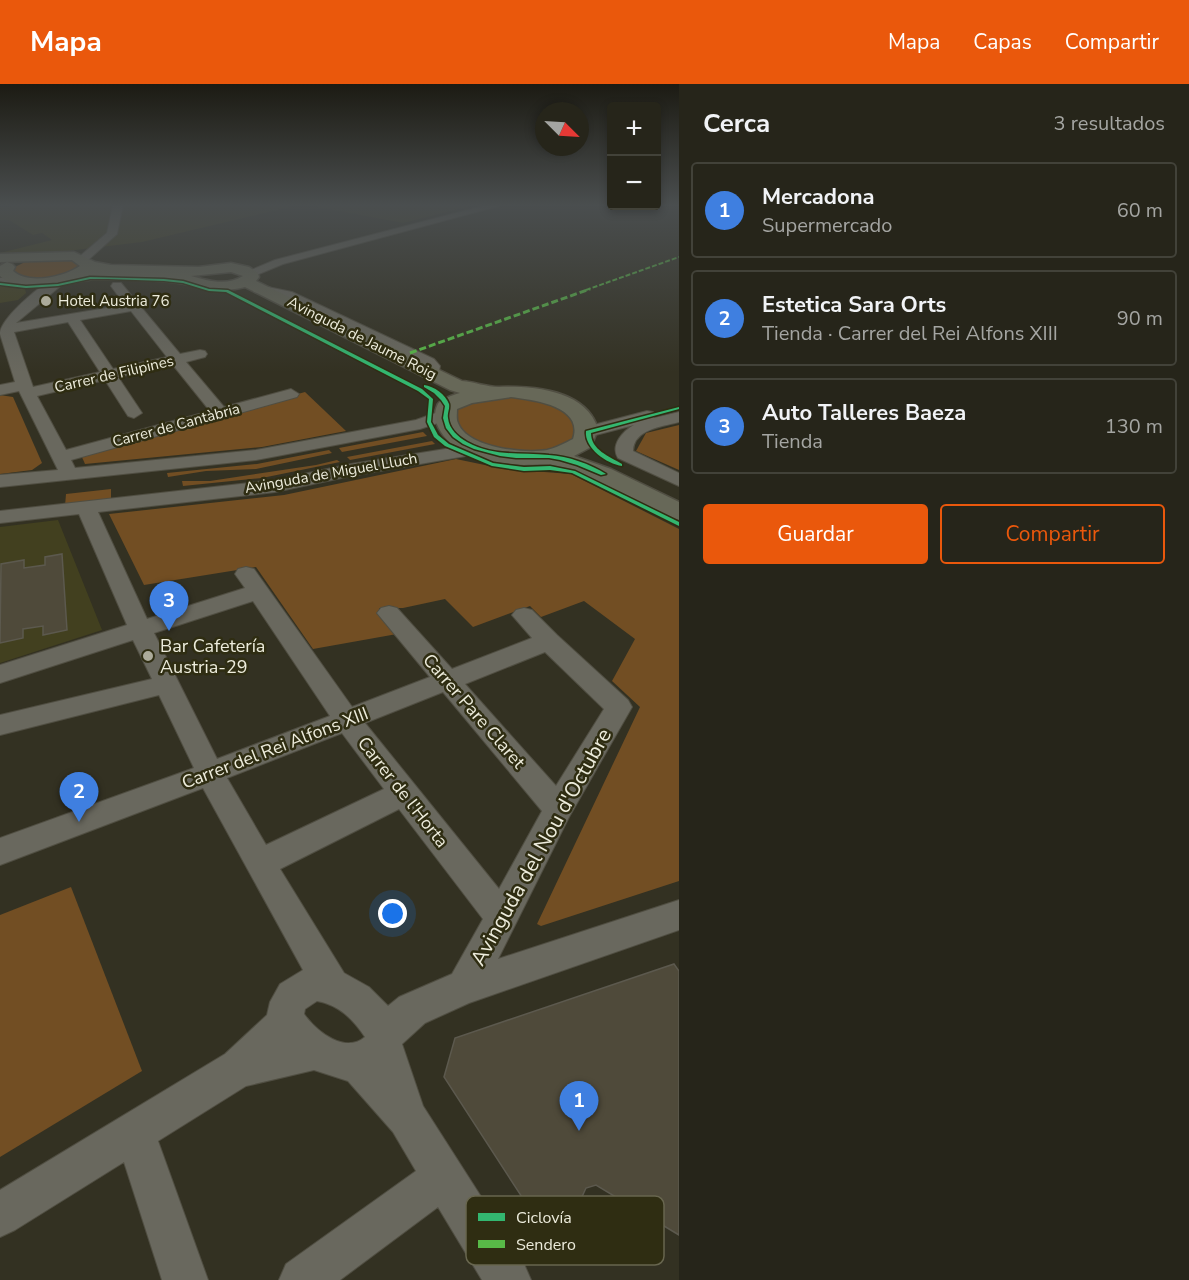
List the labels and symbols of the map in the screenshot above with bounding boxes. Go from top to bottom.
north arrow [535,102,589,156]
place label: Hotel Austria 76 [58,291,170,311]
street label: Avinguda de Jaume Roig [284,292,440,384]
marker: Hotel Austria 76 [39,294,53,308]
street label: Carrer de Filipines [52,351,176,397]
street label: Carrer de Cantàbria [110,398,242,452]
street label: Avinguda de Miguel Lluch [243,448,419,498]
pin: 3 [150,582,188,631]
place label: Bar Cafetería Austria-29 [160,634,265,679]
street label: Carrer Pare Claret [417,648,531,774]
marker: Bar Cafetería Austria-29 [141,649,155,663]
street label: Carrer del Rei Alfons XIII [178,701,372,795]
street label: Avinguda del Nou d'Octubre [464,723,618,971]
street label: Carrer de l'Horta [352,732,454,852]
pin: 2 [60,772,98,822]
your location [378,899,407,928]
pin: 1 [560,1082,598,1131]
legend [466,1196,664,1265]
text: Ciclovía [516,1207,572,1229]
text: Sendero [516,1234,576,1256]

